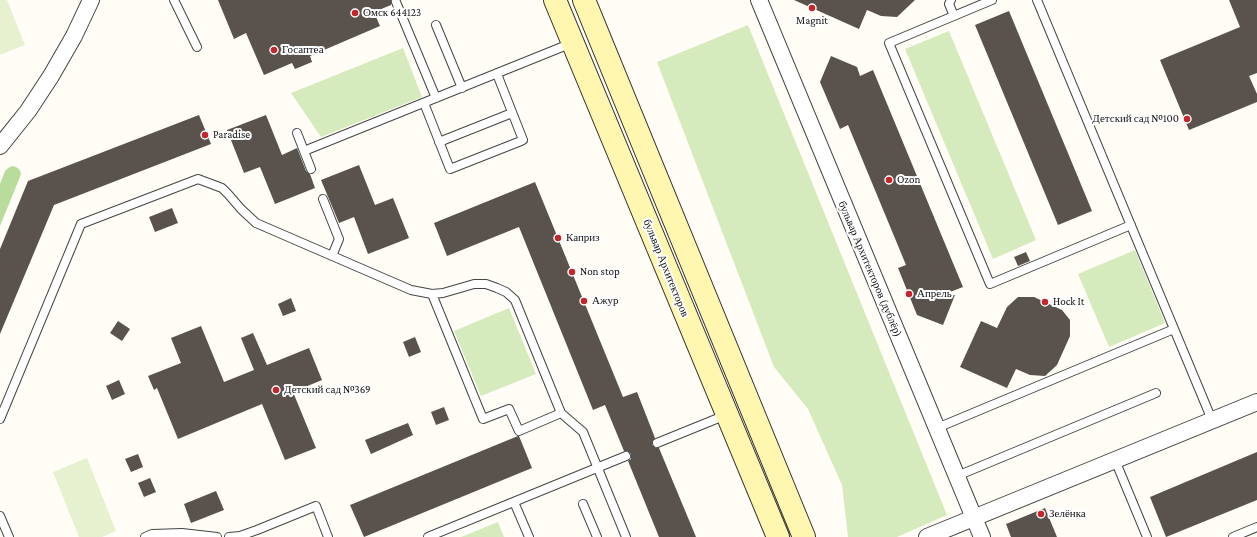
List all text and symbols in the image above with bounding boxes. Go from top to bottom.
marker: Magnit [807,3,817,13]
place label: Омск 644123 [363,6,421,20]
marker: Омск 644123 [350,8,360,18]
place label: Magnit [796,14,828,28]
place label: Госаптеа [282,43,324,57]
marker: Госаптеа [269,45,279,55]
place label: Детский сад №100 [1092,112,1179,126]
marker: Детский сад №100 [1182,114,1192,124]
place label: Paradise [213,128,250,142]
marker: Paradise [200,130,210,140]
place label: Ozon [897,173,920,187]
marker: Ozon [884,175,894,185]
street label: бульвар Архитекторов (дублёр) [835,199,905,339]
street label: бульвар Архитекторов [640,217,692,319]
place label: Каприз [566,231,600,245]
marker: Каприз [553,233,563,243]
place label: Non stop [580,265,620,279]
marker: Non stop [567,267,577,277]
place label: Апрель [917,287,952,301]
marker: Апрель [904,289,914,299]
place label: Ажур [592,294,619,308]
place label: Hock It [1053,295,1084,309]
marker: Ажур [579,296,589,306]
marker: Hock It [1040,297,1050,307]
place label: Детский сад №369 [284,383,371,397]
marker: Детский сад №369 [271,385,281,395]
place label: Зелёнка [1049,507,1086,521]
marker: Зелёнка [1036,509,1046,519]

